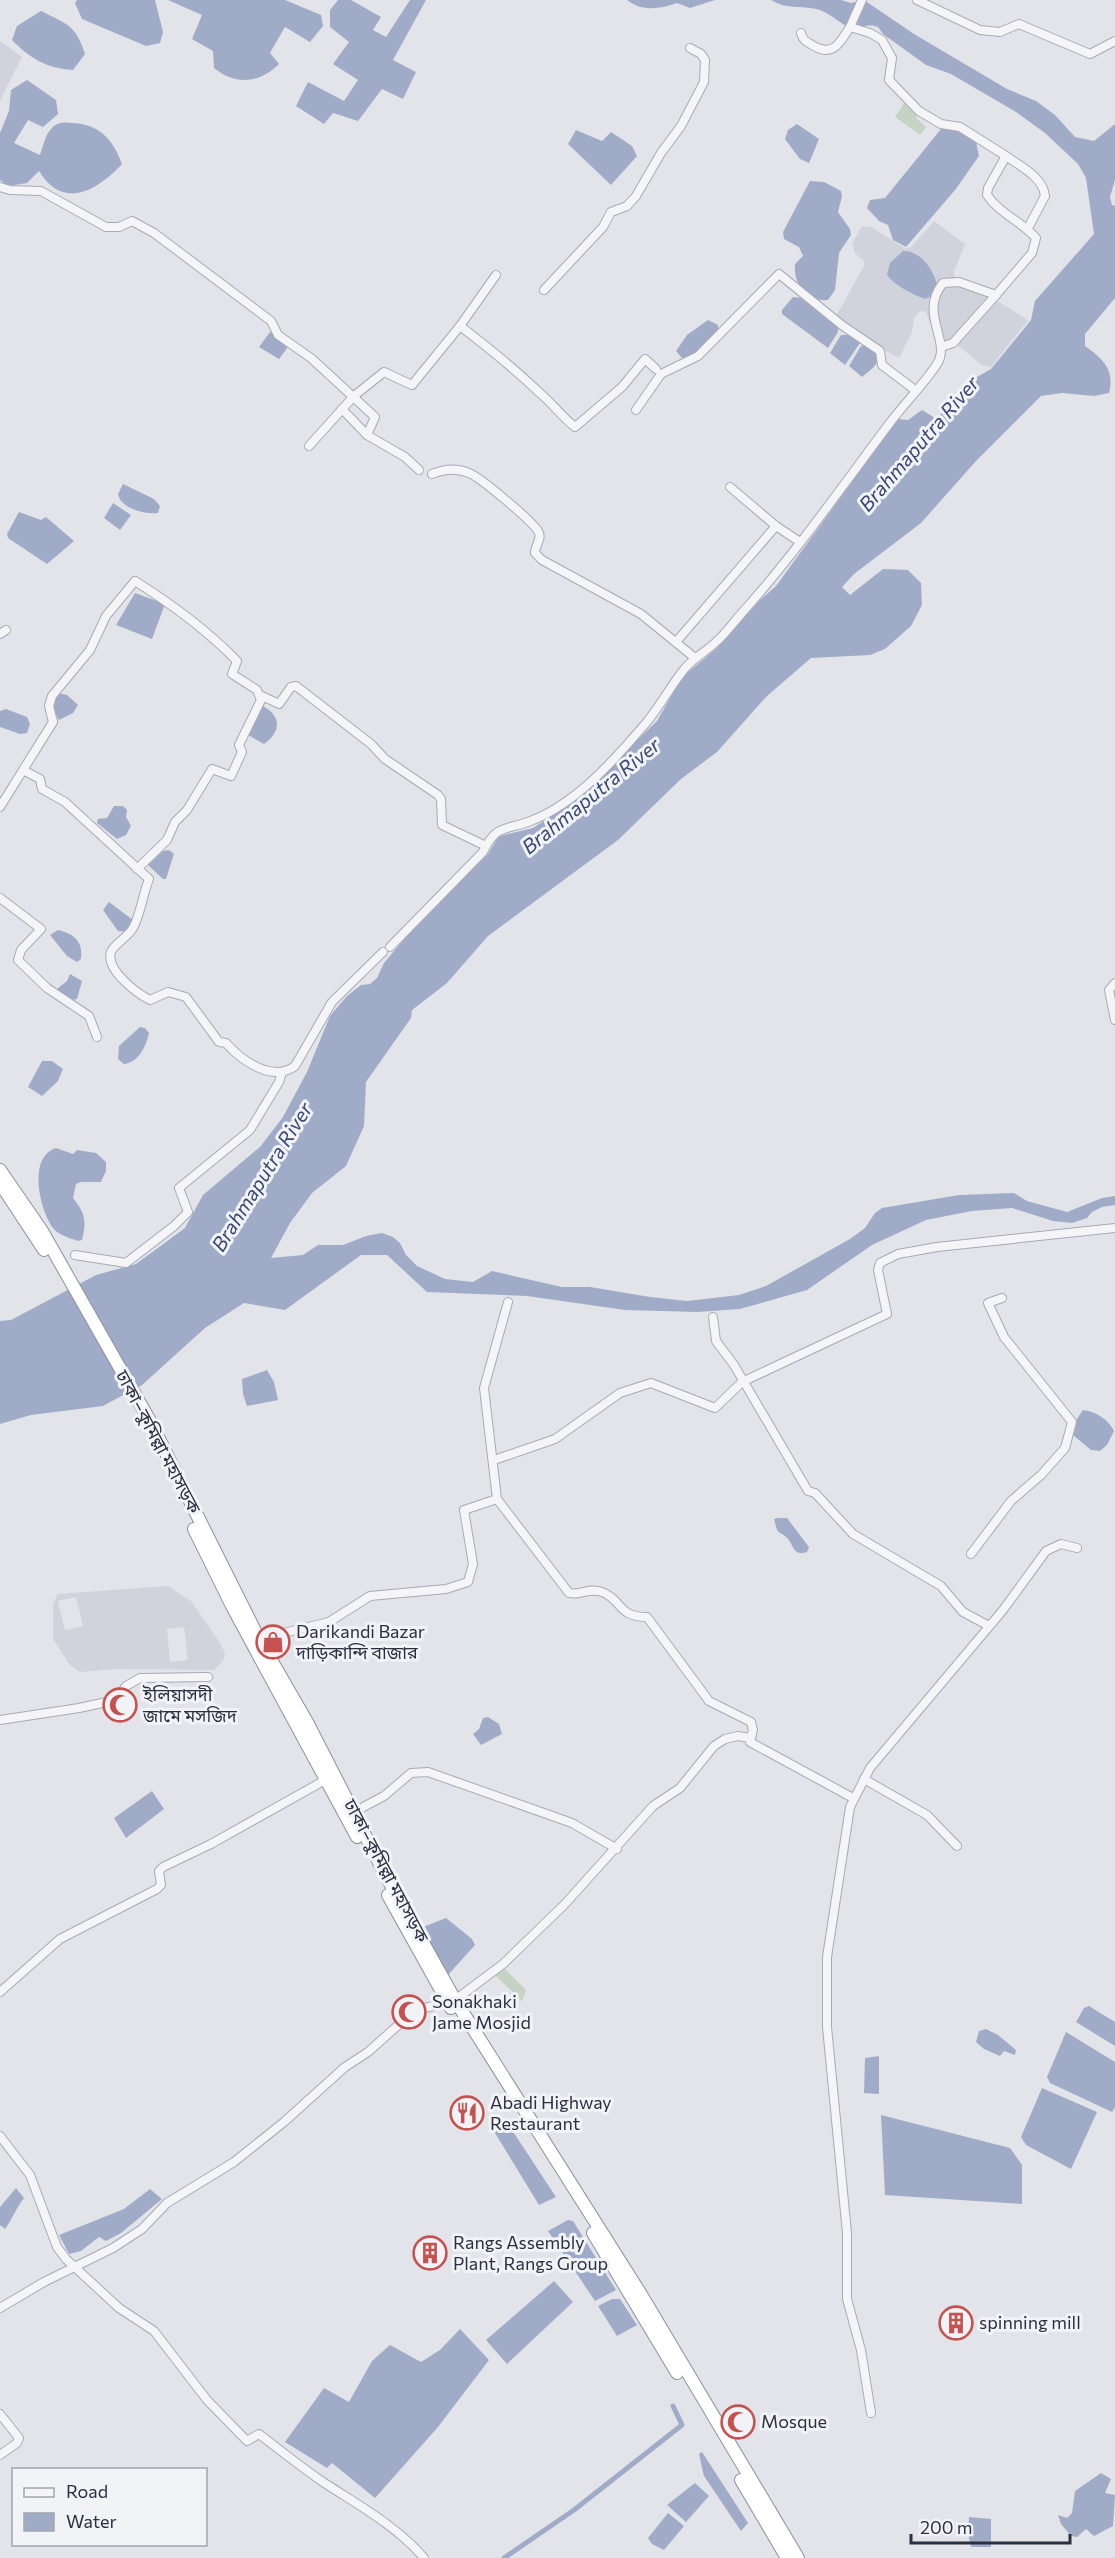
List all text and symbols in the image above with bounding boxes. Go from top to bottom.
water label: Brahmaputra River [853,370,984,516]
water label: Brahmaputra River [516,731,665,858]
water label: Brahmaputra River [206,1097,317,1255]
street label: ঢাকা–কুমিল্লা মহাসড়ক [110,1365,206,1518]
place label: Darikandi Bazar দাড়িকান্দি বাজার [295,1620,425,1663]
shop icon: Darikandi Bazar দাড়িকান্দি বাজার [255,1624,291,1660]
place label: ইলিয়াসদী জামে মসজিদ [142,1683,238,1726]
mosque icon: ইলিয়াসদী জামে মসজিদ [102,1687,138,1723]
street label: ঢাকা–কুমিল্লা মহাসড়ক [338,1794,434,1947]
place label: Sonakhaki Jame Mosjid [432,1990,531,2033]
mosque icon: Sonakhaki Jame Mosjid [391,1994,427,2030]
place label: Abadi Highway Restaurant [490,2091,612,2134]
restaurant icon: Abadi Highway Restaurant [449,2095,485,2131]
place label: Rangs Assembly Plant, Rangs Group [453,2231,608,2274]
building icon: Rangs Assembly Plant, Rangs Group [412,2235,448,2271]
building icon: spinning mill [938,2305,974,2341]
place label: spinning mill [979,2311,1081,2333]
mosque icon: Mosque [720,2404,756,2440]
place label: Mosque [761,2410,827,2432]
legend [12,2468,207,2546]
text: Road [66,2480,108,2502]
scale bar [911,2507,1070,2545]
text: Water [66,2510,117,2532]
text: 200 m [920,2516,973,2538]

